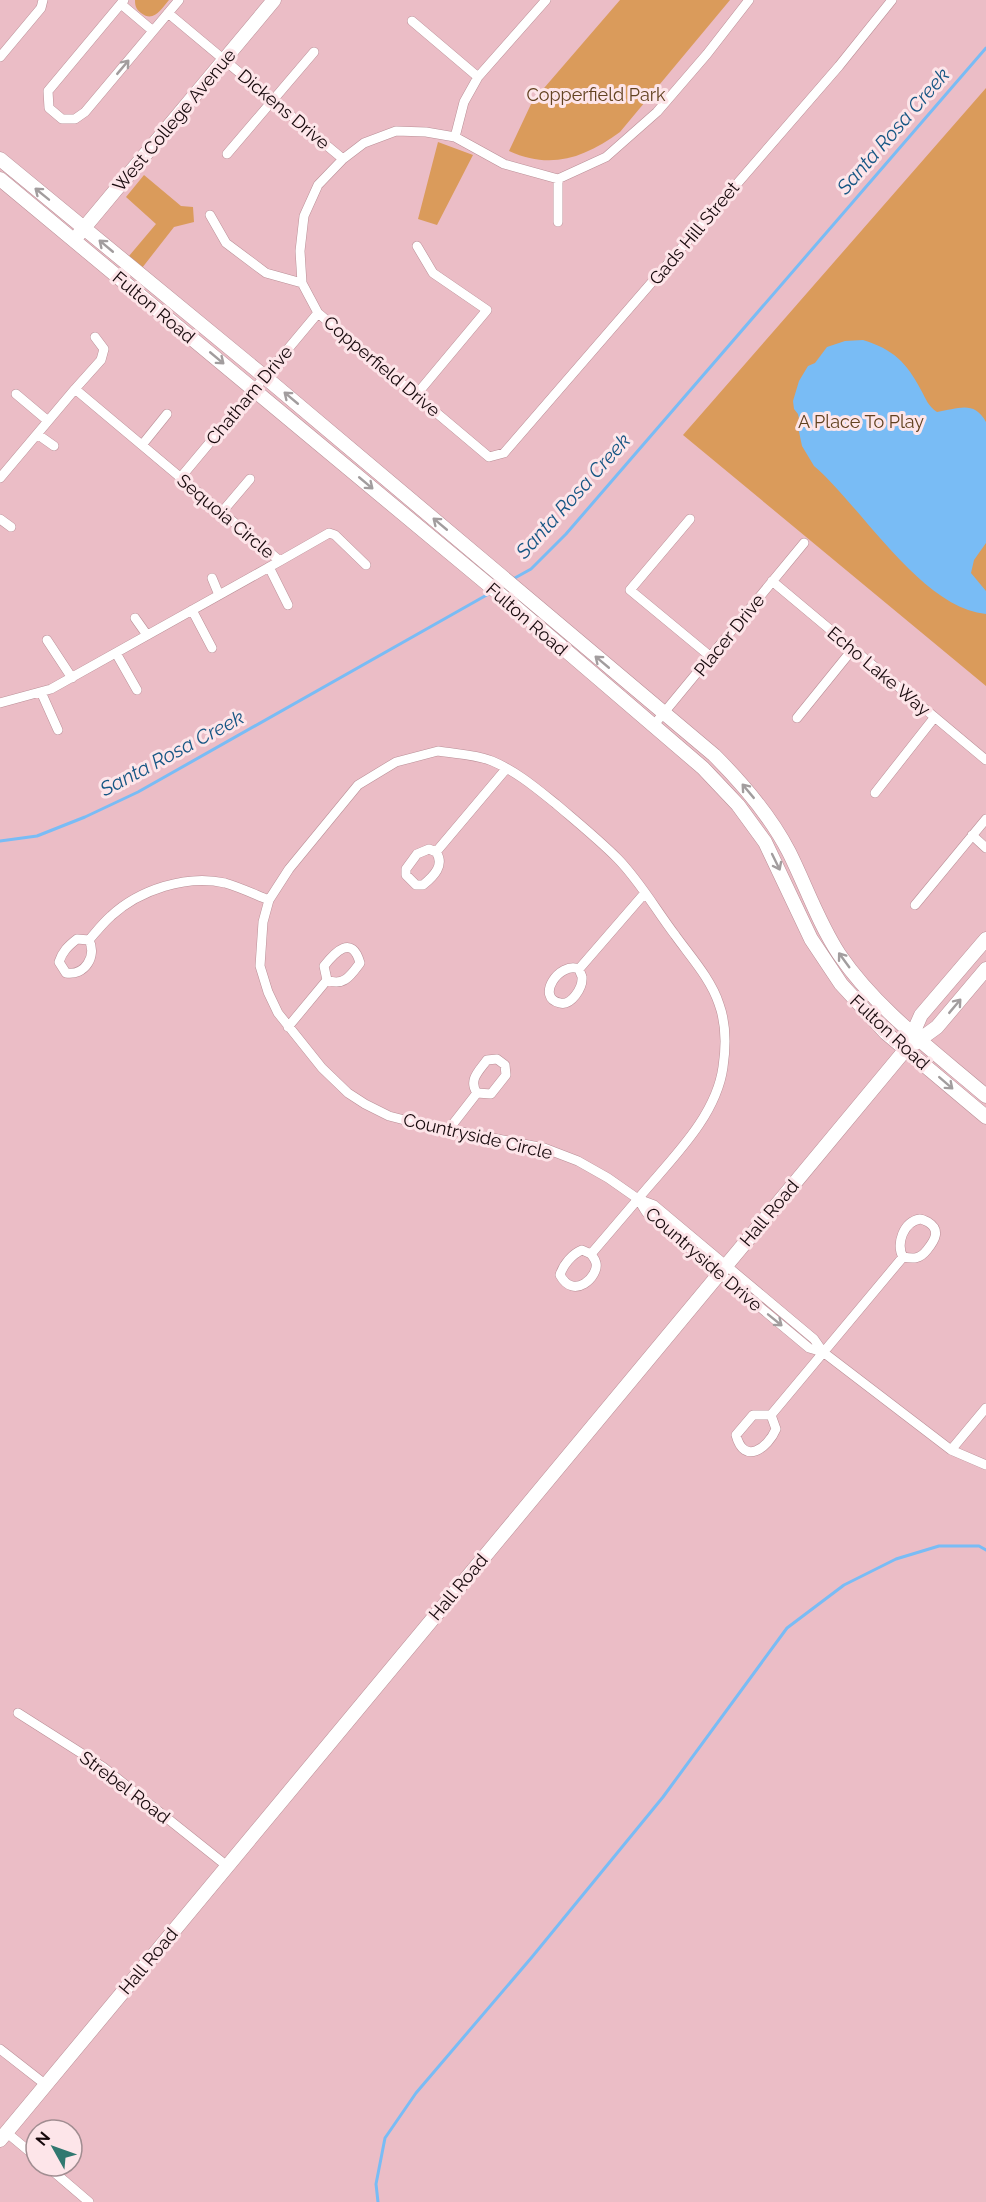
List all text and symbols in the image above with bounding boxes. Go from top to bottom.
street label: West College Avenue [108,44,240,196]
one-way arrow [116,60,130,75]
water label: Santa Rosa Creek [831,63,955,200]
street label: Dickens Drive [234,65,334,154]
park label: Copperfield Park [526,84,666,105]
street label: Gads Hill Street [645,177,743,289]
one-way arrow [34,187,50,200]
one-way arrow [99,239,114,253]
street label: Fulton Road [109,267,199,347]
street label: Copperfield Drive [320,311,445,421]
street label: Chatham Drive [201,341,297,449]
one-way arrow [209,352,225,365]
one-way arrow [283,392,299,405]
park label: A Place To Play [798,411,924,432]
water label: Santa Rosa Creek [510,428,636,564]
street label: Sequoia Circle [173,469,279,563]
one-way arrow [358,476,374,489]
one-way arrow [432,518,448,531]
street label: Fulton Road [482,578,572,660]
street label: Placer Drive [689,589,769,680]
street label: Echo Lake Way [823,622,935,720]
one-way arrow [595,655,610,669]
water label: Santa Rosa Creek [95,705,248,802]
one-way arrow [741,784,755,799]
one-way arrow [770,853,782,871]
one-way arrow [838,953,850,969]
street label: Fulton Road [846,990,934,1074]
one-way arrow [948,999,962,1014]
one-way arrow [938,1076,953,1090]
street label: Countryside Circle [401,1109,555,1163]
street label: Hall Road [735,1176,803,1250]
street label: Countryside Drive [641,1203,767,1316]
one-way arrow [767,1314,783,1327]
street label: Hall Road [424,1550,492,1624]
street label: Strebel Road [76,1746,174,1828]
street label: Hall Road [114,1924,182,1998]
north arrow [24,2118,84,2178]
text: N [32,2128,54,2149]

